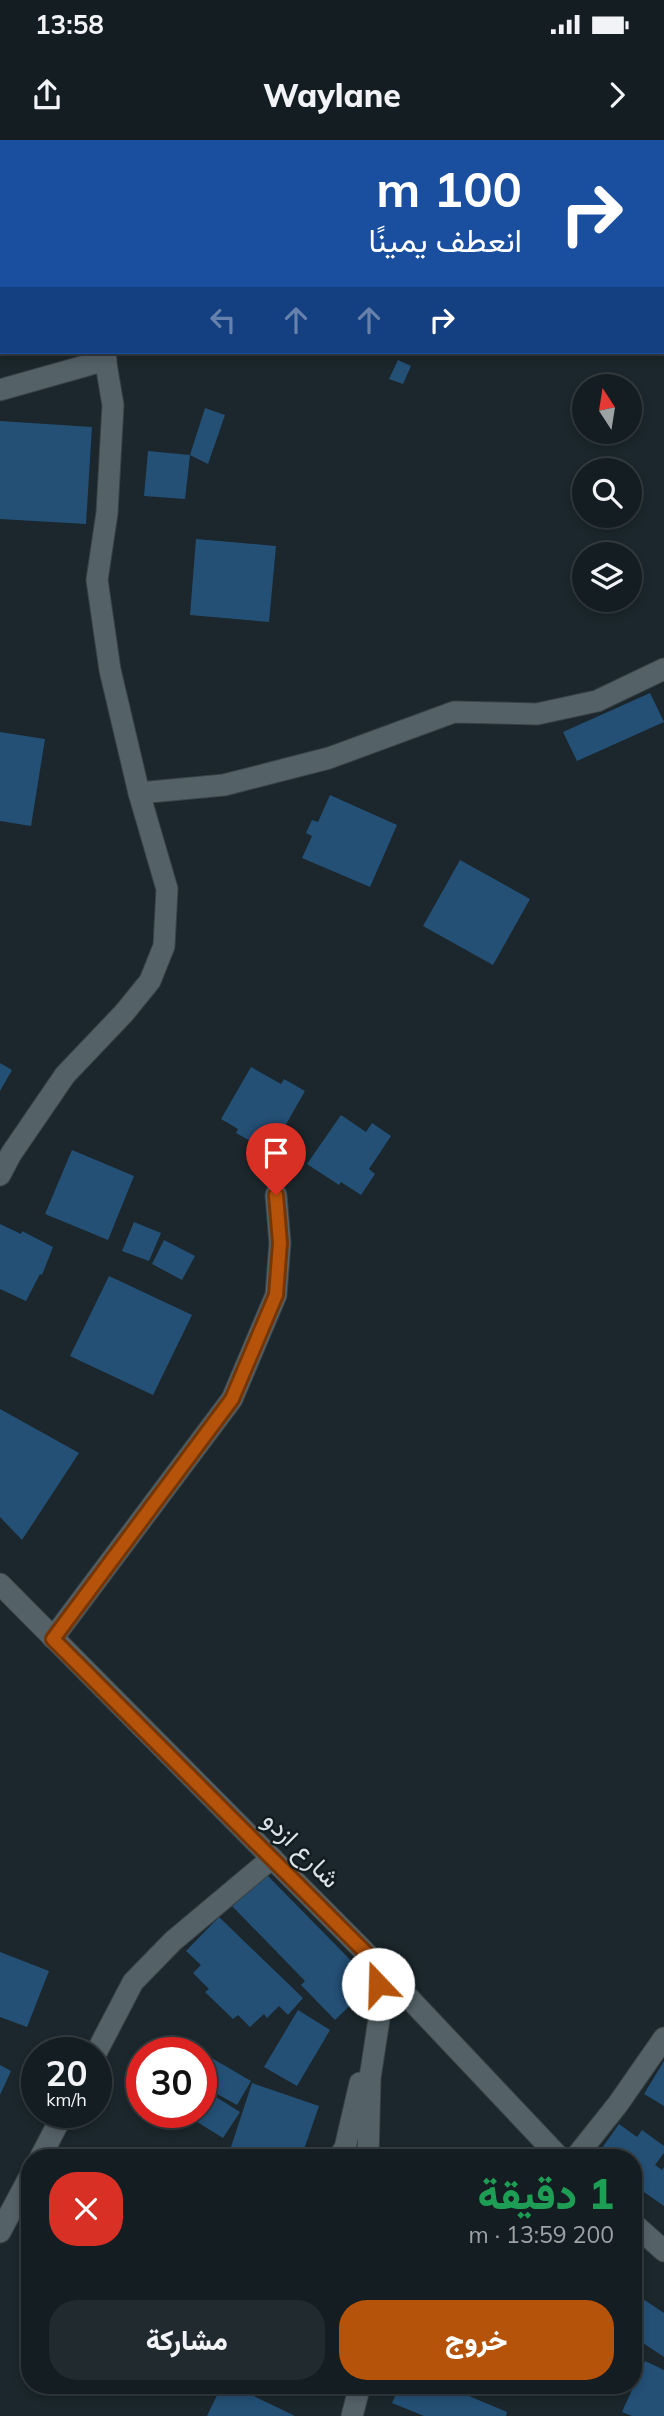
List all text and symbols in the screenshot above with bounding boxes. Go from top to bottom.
text: 13:58 [35,8,104,41]
text: Waylane [263,75,401,115]
icon: share [28,76,66,114]
icon: forward [598,76,636,114]
text: 100 m [376,158,522,219]
icon: right [546,168,637,259]
text: انعطف يمينًا [368,220,522,260]
icon: left [204,301,242,339]
icon: ahead [277,301,315,339]
icon: ahead [350,301,388,339]
icon: right [423,301,461,339]
north arrow [572,374,642,444]
map controls [572,374,642,612]
button: search [572,458,642,528]
button: layers [572,542,642,612]
pin [246,1123,306,1195]
icon: arrive [257,1134,295,1172]
street label: شارع ازدو [255,1803,348,1896]
position arrow [341,1947,415,2021]
speed limit sign: 30 [126,2037,217,2128]
text: 20 [45,2051,88,2095]
text: km/h [46,2088,87,2111]
text: 1 دقيقة [477,2167,614,2220]
button: close [49,2172,123,2246]
text: 200 m · 13:59 [469,2220,614,2249]
button: مشاركة [49,2300,325,2380]
button: خروج [339,2300,614,2380]

